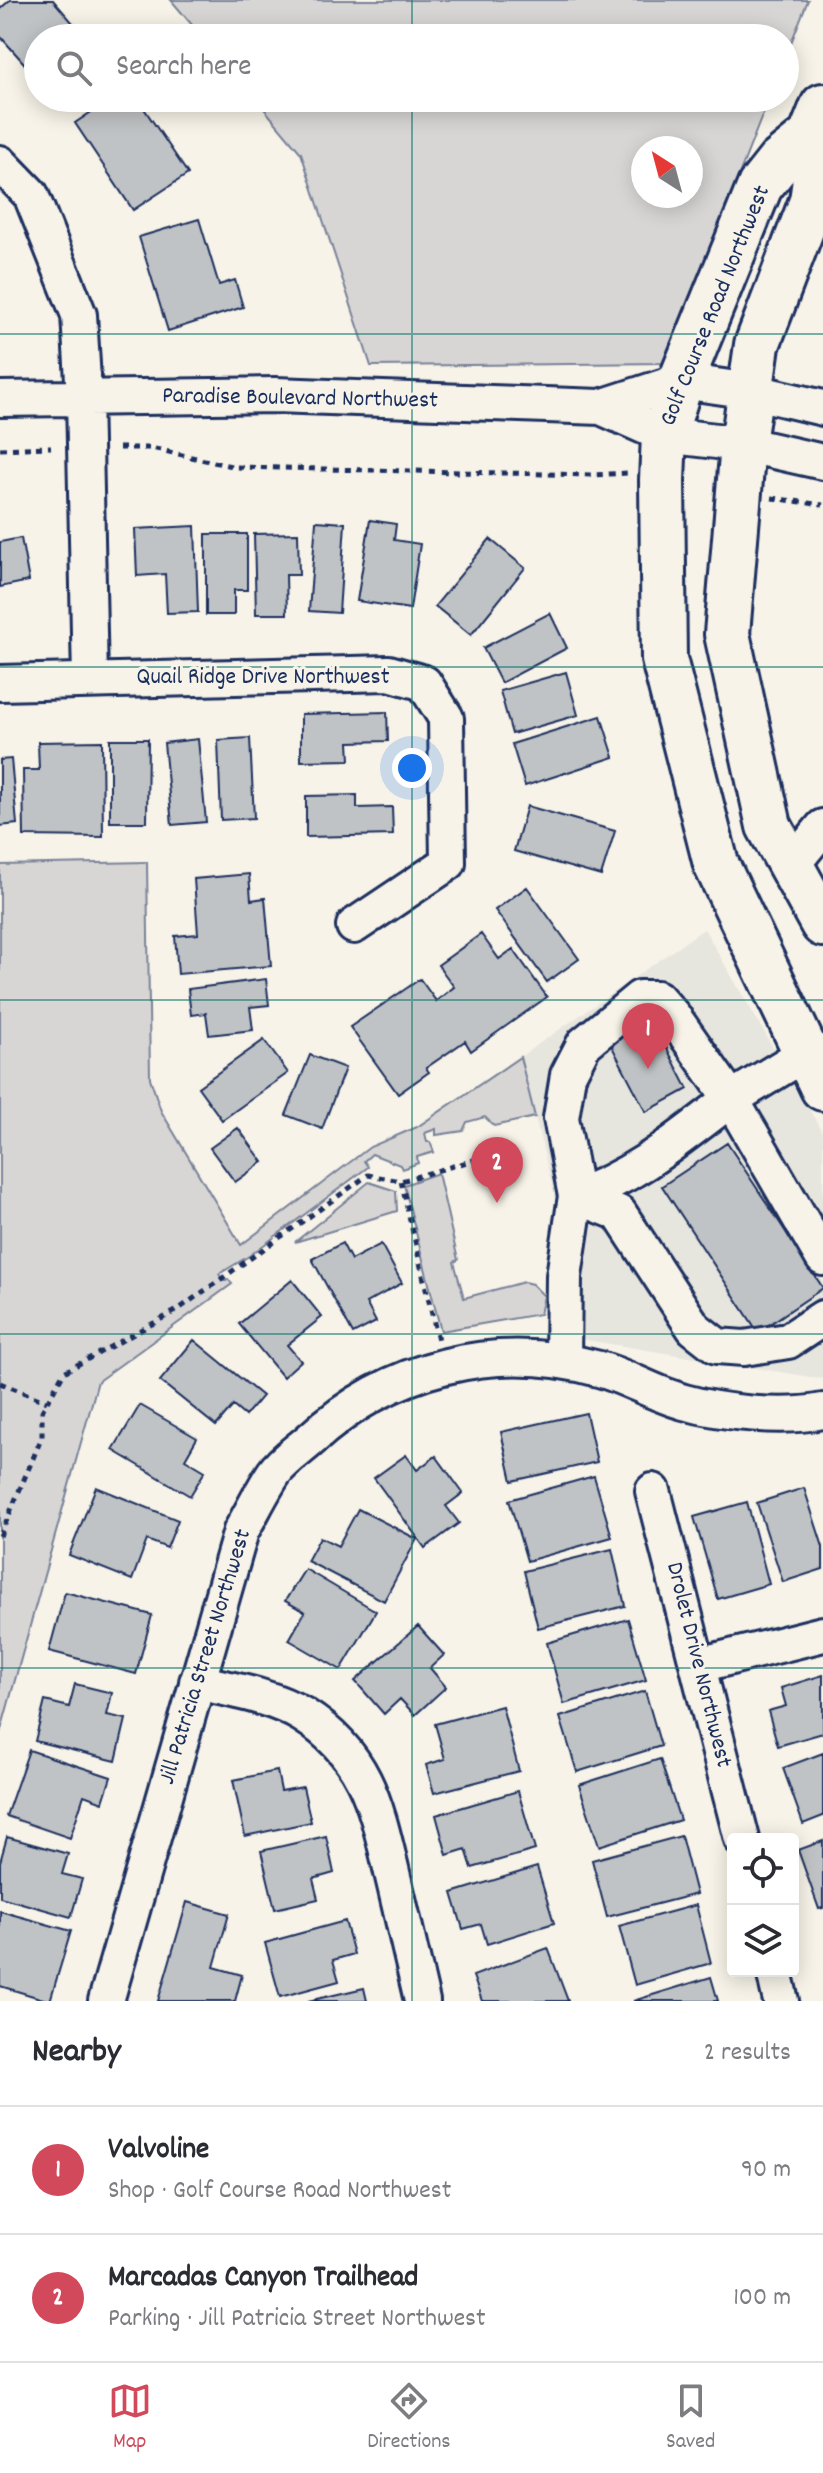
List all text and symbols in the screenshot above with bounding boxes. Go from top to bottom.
search box [24,24,799,112]
icon: search [52,46,96,90]
text: Search here [116,47,252,90]
north arrow [631,136,703,208]
street label: Golf Course Road Northwest [652,180,780,432]
street label: Paradise Boulevard Northwest [162,380,438,418]
street label: Quail Ridge Drive Northwest [136,661,390,695]
your location [392,748,432,788]
pin: 1 [622,1003,674,1069]
pin: 2 [471,1137,523,1203]
street label: Jill Patricia Street Northwest [151,1525,261,1789]
street label: Drolet Drive Northwest [656,1559,740,1771]
map controls [727,1833,799,1977]
button: locate [727,1833,799,1905]
button: layers [727,1905,799,1977]
text: Nearby [32,2029,121,2078]
text: 2 results [704,2035,791,2072]
text: Valvoline [108,2130,209,2173]
text: 1 [55,2152,61,2189]
text: 90 m [741,2152,791,2189]
text: Shop · Golf Course Road Northwest [108,2173,451,2210]
text: Marcadas Canyon Trailhead [108,2258,418,2301]
text: 2 [52,2280,64,2317]
text: 100 m [733,2280,791,2317]
text: Parking · Jill Patricia Street Northwest [108,2301,486,2338]
tab: Map [108,2379,152,2458]
tab: Directions [367,2379,451,2458]
tab: Saved [666,2379,715,2458]

